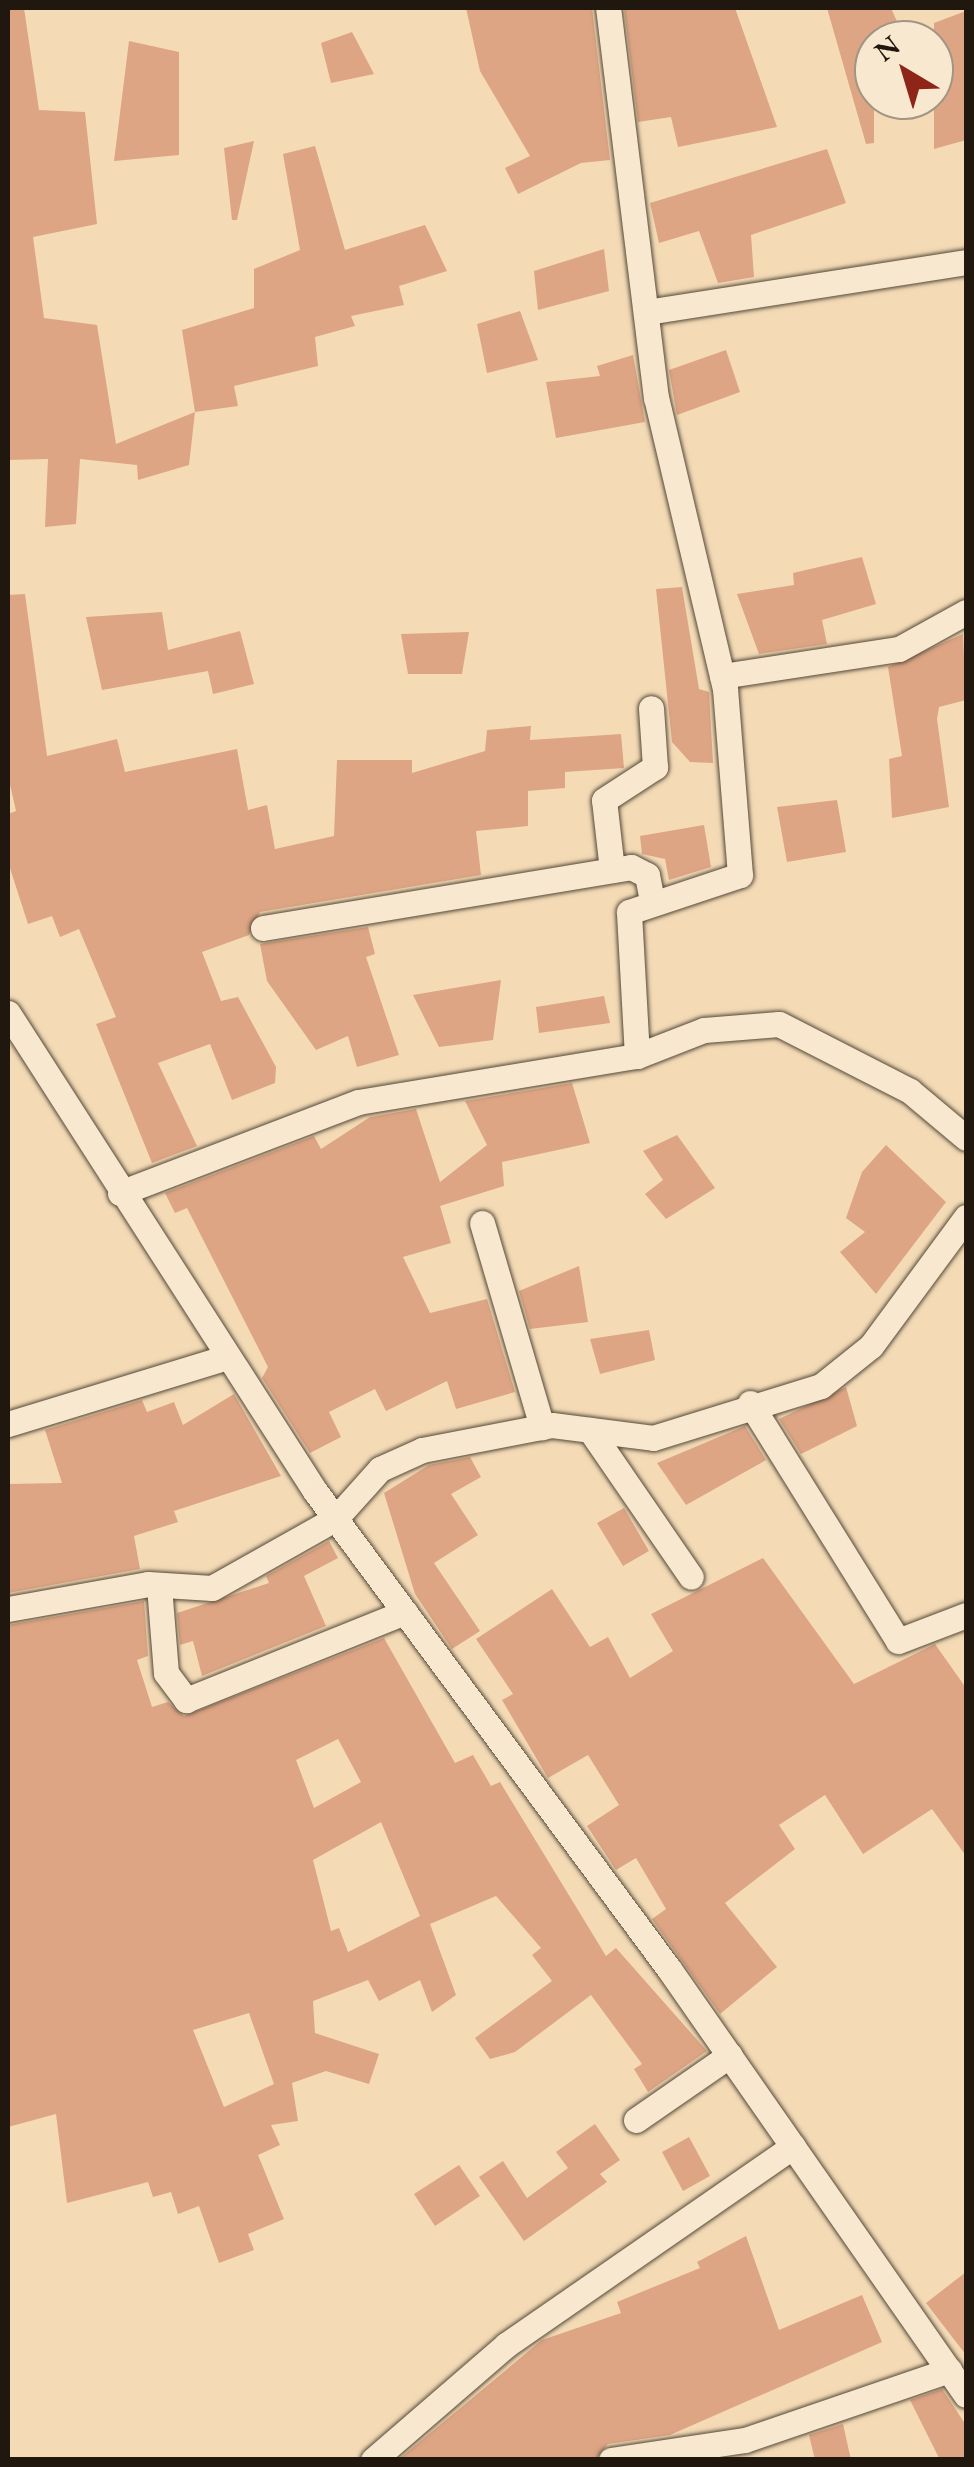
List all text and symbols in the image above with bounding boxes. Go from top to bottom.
north arrow [854,20,954,120]
text: N [867,27,907,69]

